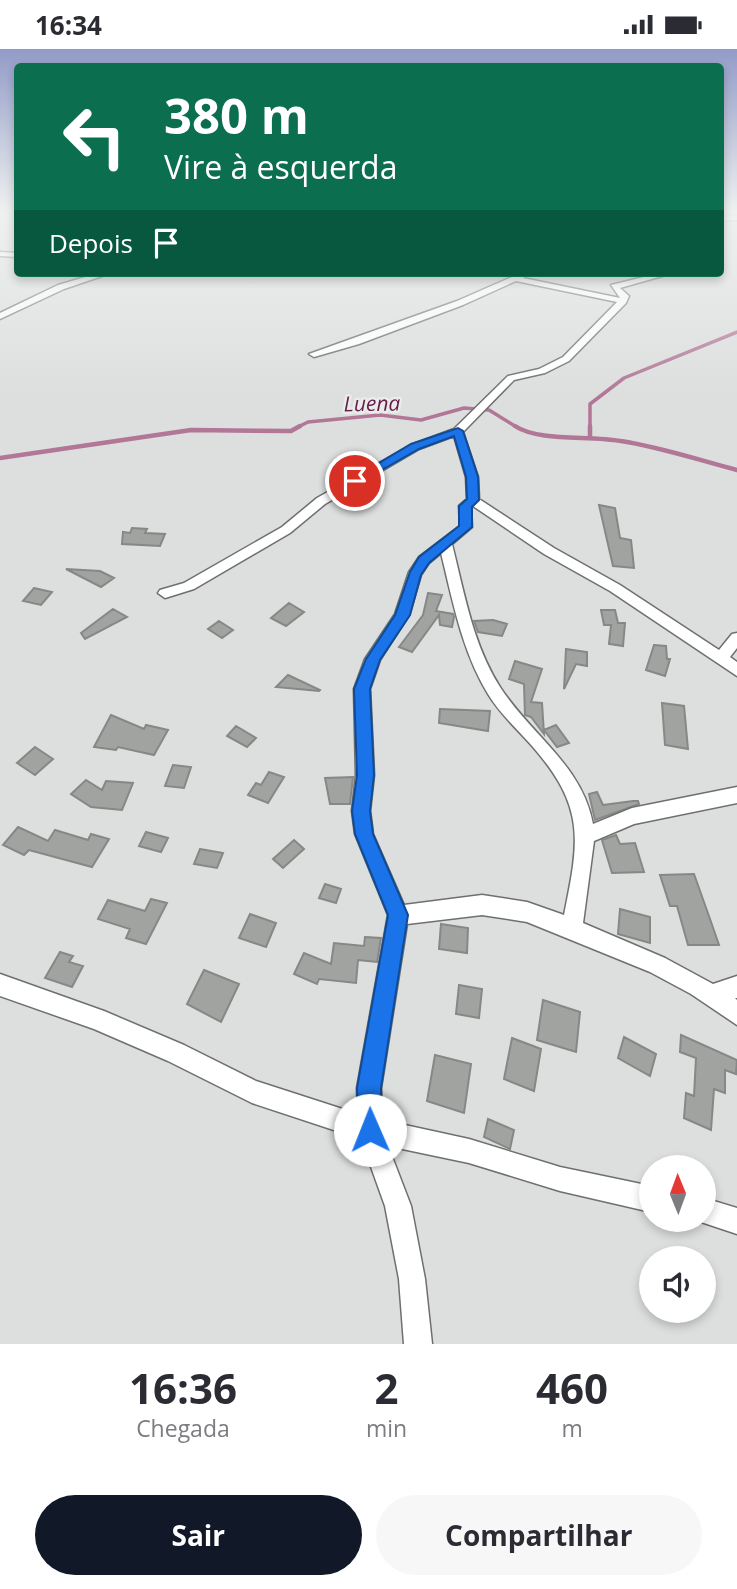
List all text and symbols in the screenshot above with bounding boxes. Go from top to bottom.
text: 16:34 [35,7,102,43]
text: 380 m [164,82,309,148]
icon: left [49,91,140,182]
text: Vire à esquerda [164,145,397,188]
icon: arrive [147,224,185,262]
text: Depois [49,225,133,261]
water label: Luena [343,389,401,417]
pin [325,451,385,511]
icon: arrive [336,462,374,500]
position arrow [333,1093,407,1167]
north arrow [639,1155,716,1232]
map controls [639,1155,716,1323]
button: sound [639,1246,716,1323]
text: 16:36 [129,1359,237,1416]
text: 2 [374,1359,399,1416]
text: 460 [536,1359,608,1416]
text: Chegada [136,1412,230,1444]
text: min [366,1412,407,1444]
text: m [561,1412,583,1444]
button: Sair [35,1495,362,1575]
button: Compartilhar [376,1495,702,1575]

